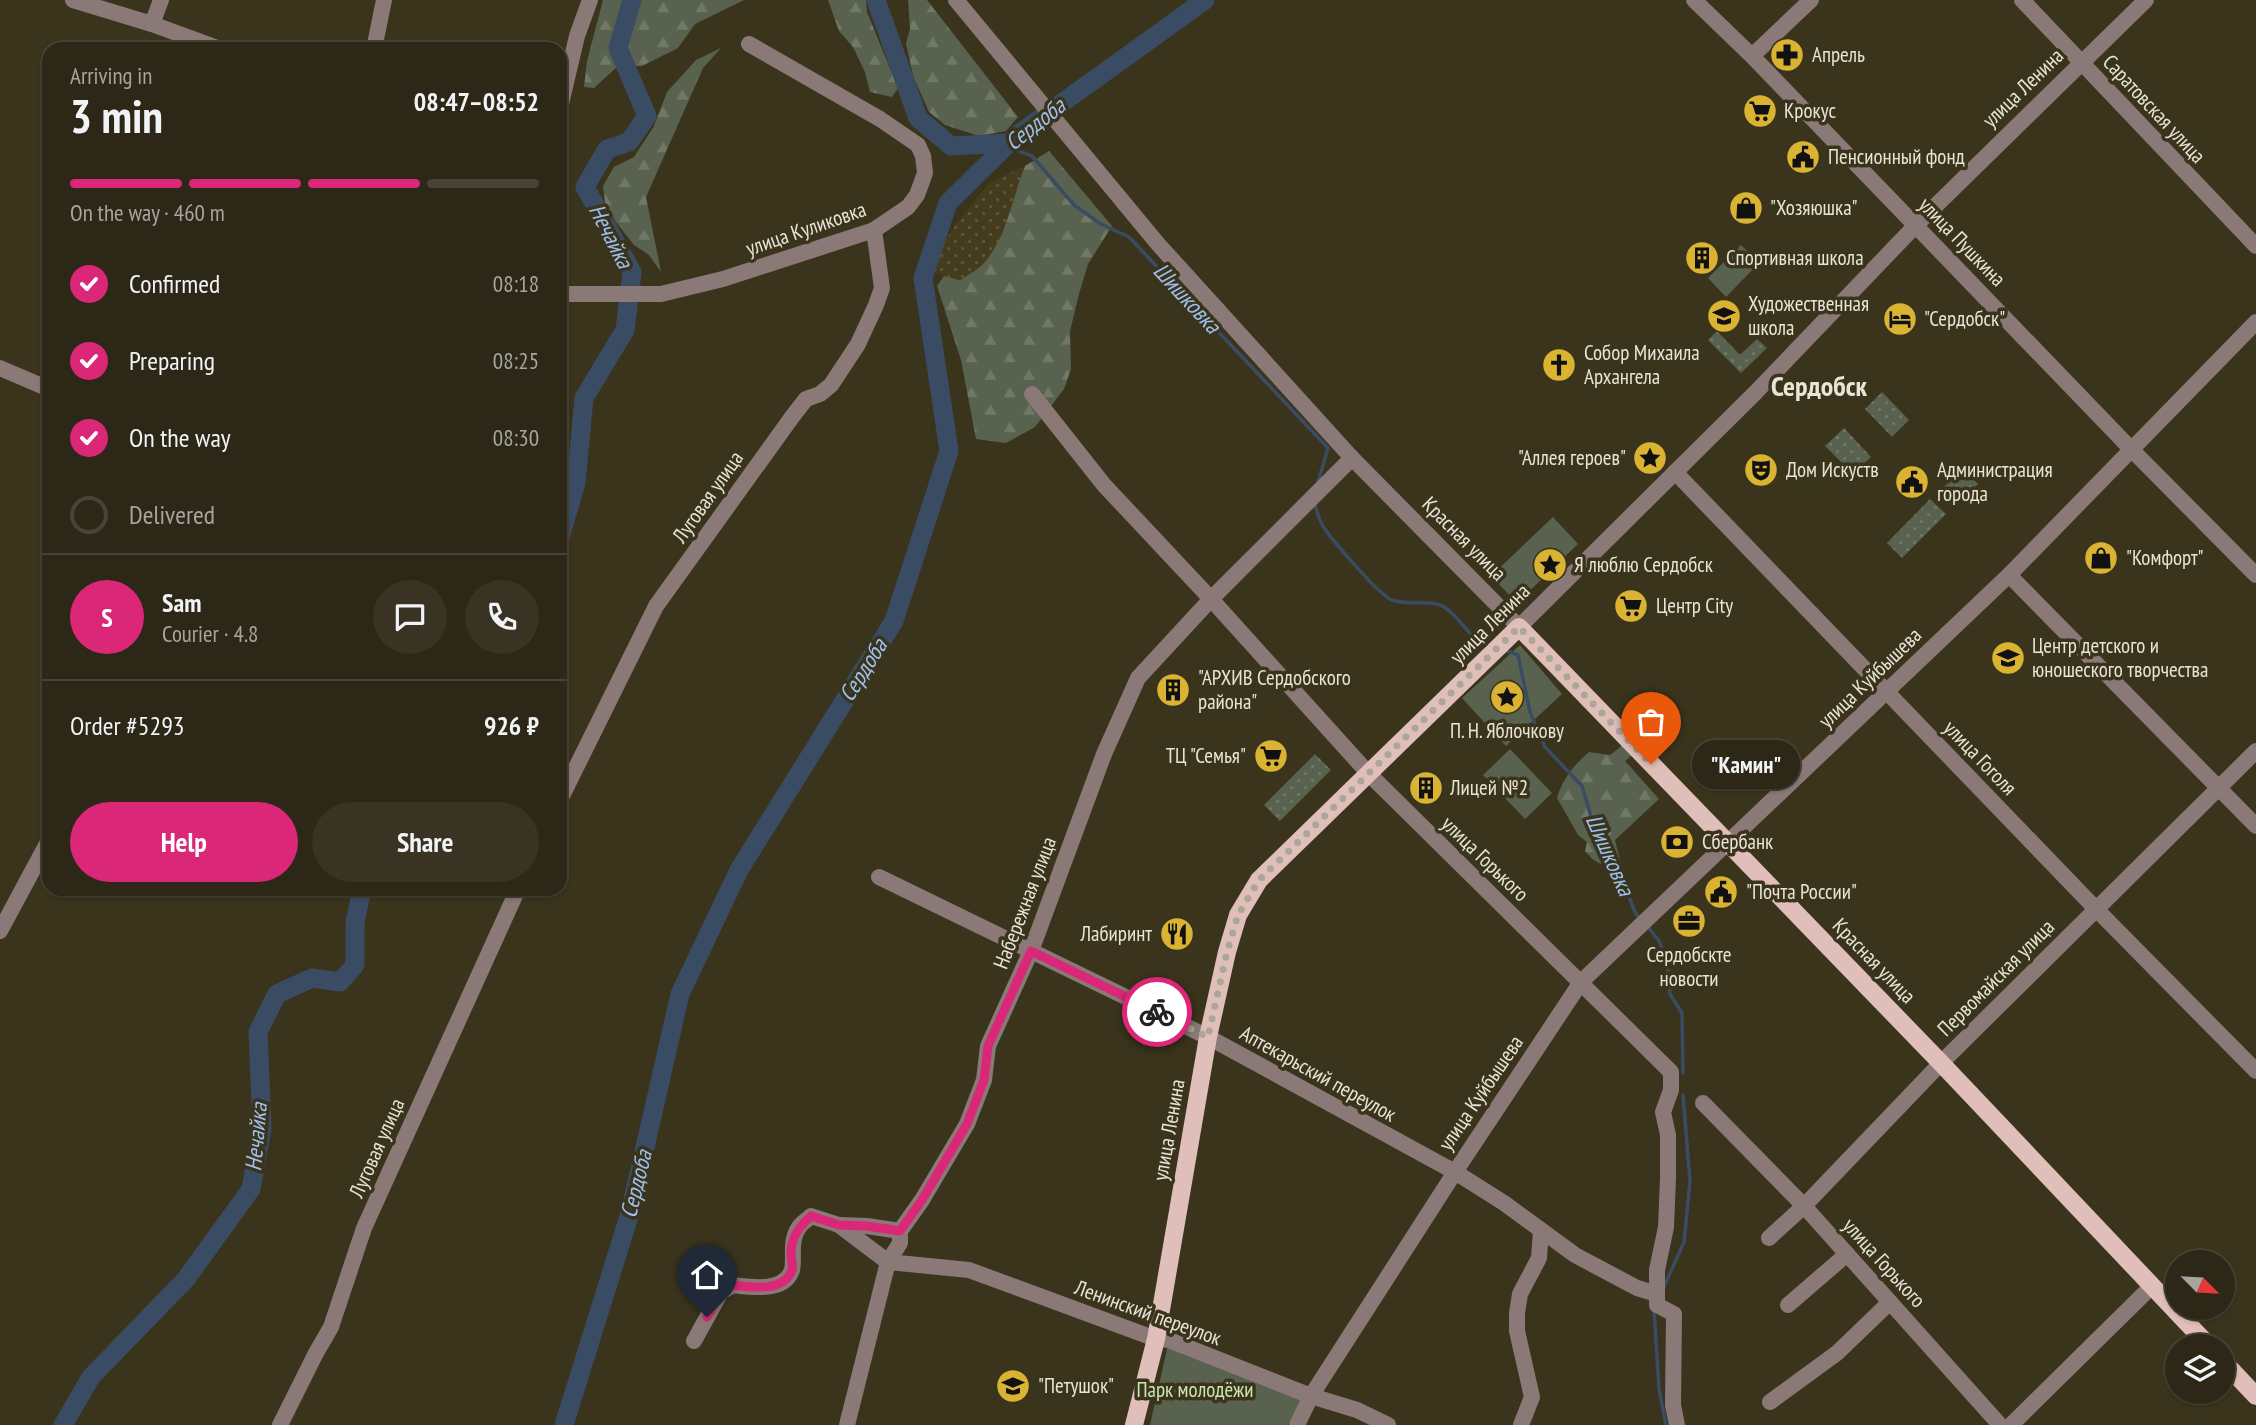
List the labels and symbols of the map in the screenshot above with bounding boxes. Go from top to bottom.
pharmacy icon: Апрель [1768,36,1806,74]
place label: Апрель [1812,41,1865,68]
street label: улица Ленина [1976,42,2069,133]
street label: Саратовская улица [2097,49,2212,169]
water label: Сердоба [999,90,1072,156]
supermarket icon: Крокус [1741,92,1779,130]
place label: Крокус [1784,97,1836,124]
public building icon: Пенсионный фонд [1784,138,1822,176]
place label: Пенсионный фонд [1828,143,1965,170]
shop icon: "Хозяюшка" [1727,189,1765,227]
street label: улица Пушкина [1913,191,2012,292]
place label: "Хозяюшка" [1770,194,1858,221]
street label: улица Куликовка [742,195,869,262]
water label: Нечайка [583,199,641,274]
building icon: Спортивная школа [1683,239,1721,277]
place label: Спортивная школа [1726,244,1864,271]
water label: Шишковка [1147,256,1228,340]
place label: Художественная школа [1748,290,1869,341]
school or university icon: Художественная школа [1705,297,1743,335]
hotel icon: "Сердобск" [1881,300,1919,338]
place label: "Сердобск" [1924,305,2005,332]
place label: Собор Михаила Архангела [1584,339,1700,390]
church icon: Собор Михаила Архангела [1540,346,1578,384]
district label: Сердобск [1771,367,1868,404]
place icon: "Аллея героев" [1631,439,1669,477]
place label: "Аллея героев" [1518,444,1626,471]
street label: Луговая улица [666,446,749,549]
theatre icon: Дом Искуств [1742,451,1780,489]
place label: Дом Искуств [1786,456,1879,483]
place label: Администрация города [1937,456,2053,507]
public building icon: Администрация города [1893,463,1931,501]
street label: Красная улица [1416,491,1512,587]
shop icon: "Комфорт" [2082,539,2120,577]
place label: "Комфорт" [2126,544,2204,571]
place icon: Я люблю Сердобск [1531,546,1569,584]
place label: Я люблю Сердобск [1574,551,1713,578]
street label: улица Ленина [1444,578,1535,669]
supermarket icon: Центр City [1612,587,1650,625]
place label: Центр City [1656,592,1733,619]
street label: улица Куйбышева [1812,622,1927,734]
water label: Сердоба [832,631,894,706]
place label: Центр детского и юношеского творчества [2032,632,2208,683]
school or university icon: Центр детского и юношеского творчества [1989,639,2027,677]
place label: "АРХИВ Сердобского района" [1198,664,1351,715]
building icon: "АРХИВ Сердобского района" [1154,671,1192,709]
place icon: П. Н. Яблочкову [1488,678,1526,716]
pin [1621,692,1681,764]
street label: улица Гоголя [1938,714,2023,801]
place label: П. Н. Яблочкову [1450,717,1564,744]
supermarket icon: ТЦ "Семья" [1252,737,1290,775]
callout: "Камин" [1693,740,1802,788]
place label: ТЦ "Семья" [1166,742,1246,769]
building icon: Лицей №2 [1407,769,1445,807]
place label: Лицей №2 [1449,774,1528,801]
street label: улица Горького [1436,810,1535,907]
water label: Шишковка [1580,810,1642,902]
bank icon: Сбербанк [1658,823,1696,861]
place label: Сбербанк [1702,828,1773,855]
street label: Набережная улица [987,833,1062,973]
public building icon: "Почта России" [1702,873,1740,911]
place label: "Почта России" [1746,878,1857,905]
office icon: Сердобскте новости [1670,902,1708,940]
street label: Красная улица [1827,912,1922,1009]
street label: Первомайская улица [1931,913,2060,1042]
restaurant icon: Лабиринт [1158,915,1196,953]
place label: Лабиринт [1080,920,1152,947]
place label: Сердобскте новости [1647,941,1731,992]
courier [1122,977,1192,1047]
street label: Аптекарьский переулок [1235,1019,1401,1128]
street label: улица Куйбышева [1432,1030,1529,1156]
street label: улица Ленина [1146,1077,1191,1183]
street label: Луговая улица [342,1094,410,1203]
water label: Нечайка [238,1100,273,1172]
water label: Сердоба [613,1145,658,1221]
street label: улица Горького [1837,1212,1932,1313]
pin [677,1245,737,1317]
north arrow [2165,1250,2235,1320]
street label: Ленинский переулок [1070,1273,1225,1352]
school or university icon: "Петушок" [994,1367,1032,1405]
place label: "Петушок" [1038,1372,1114,1399]
park label: Парк молодёжи [1136,1376,1254,1403]

